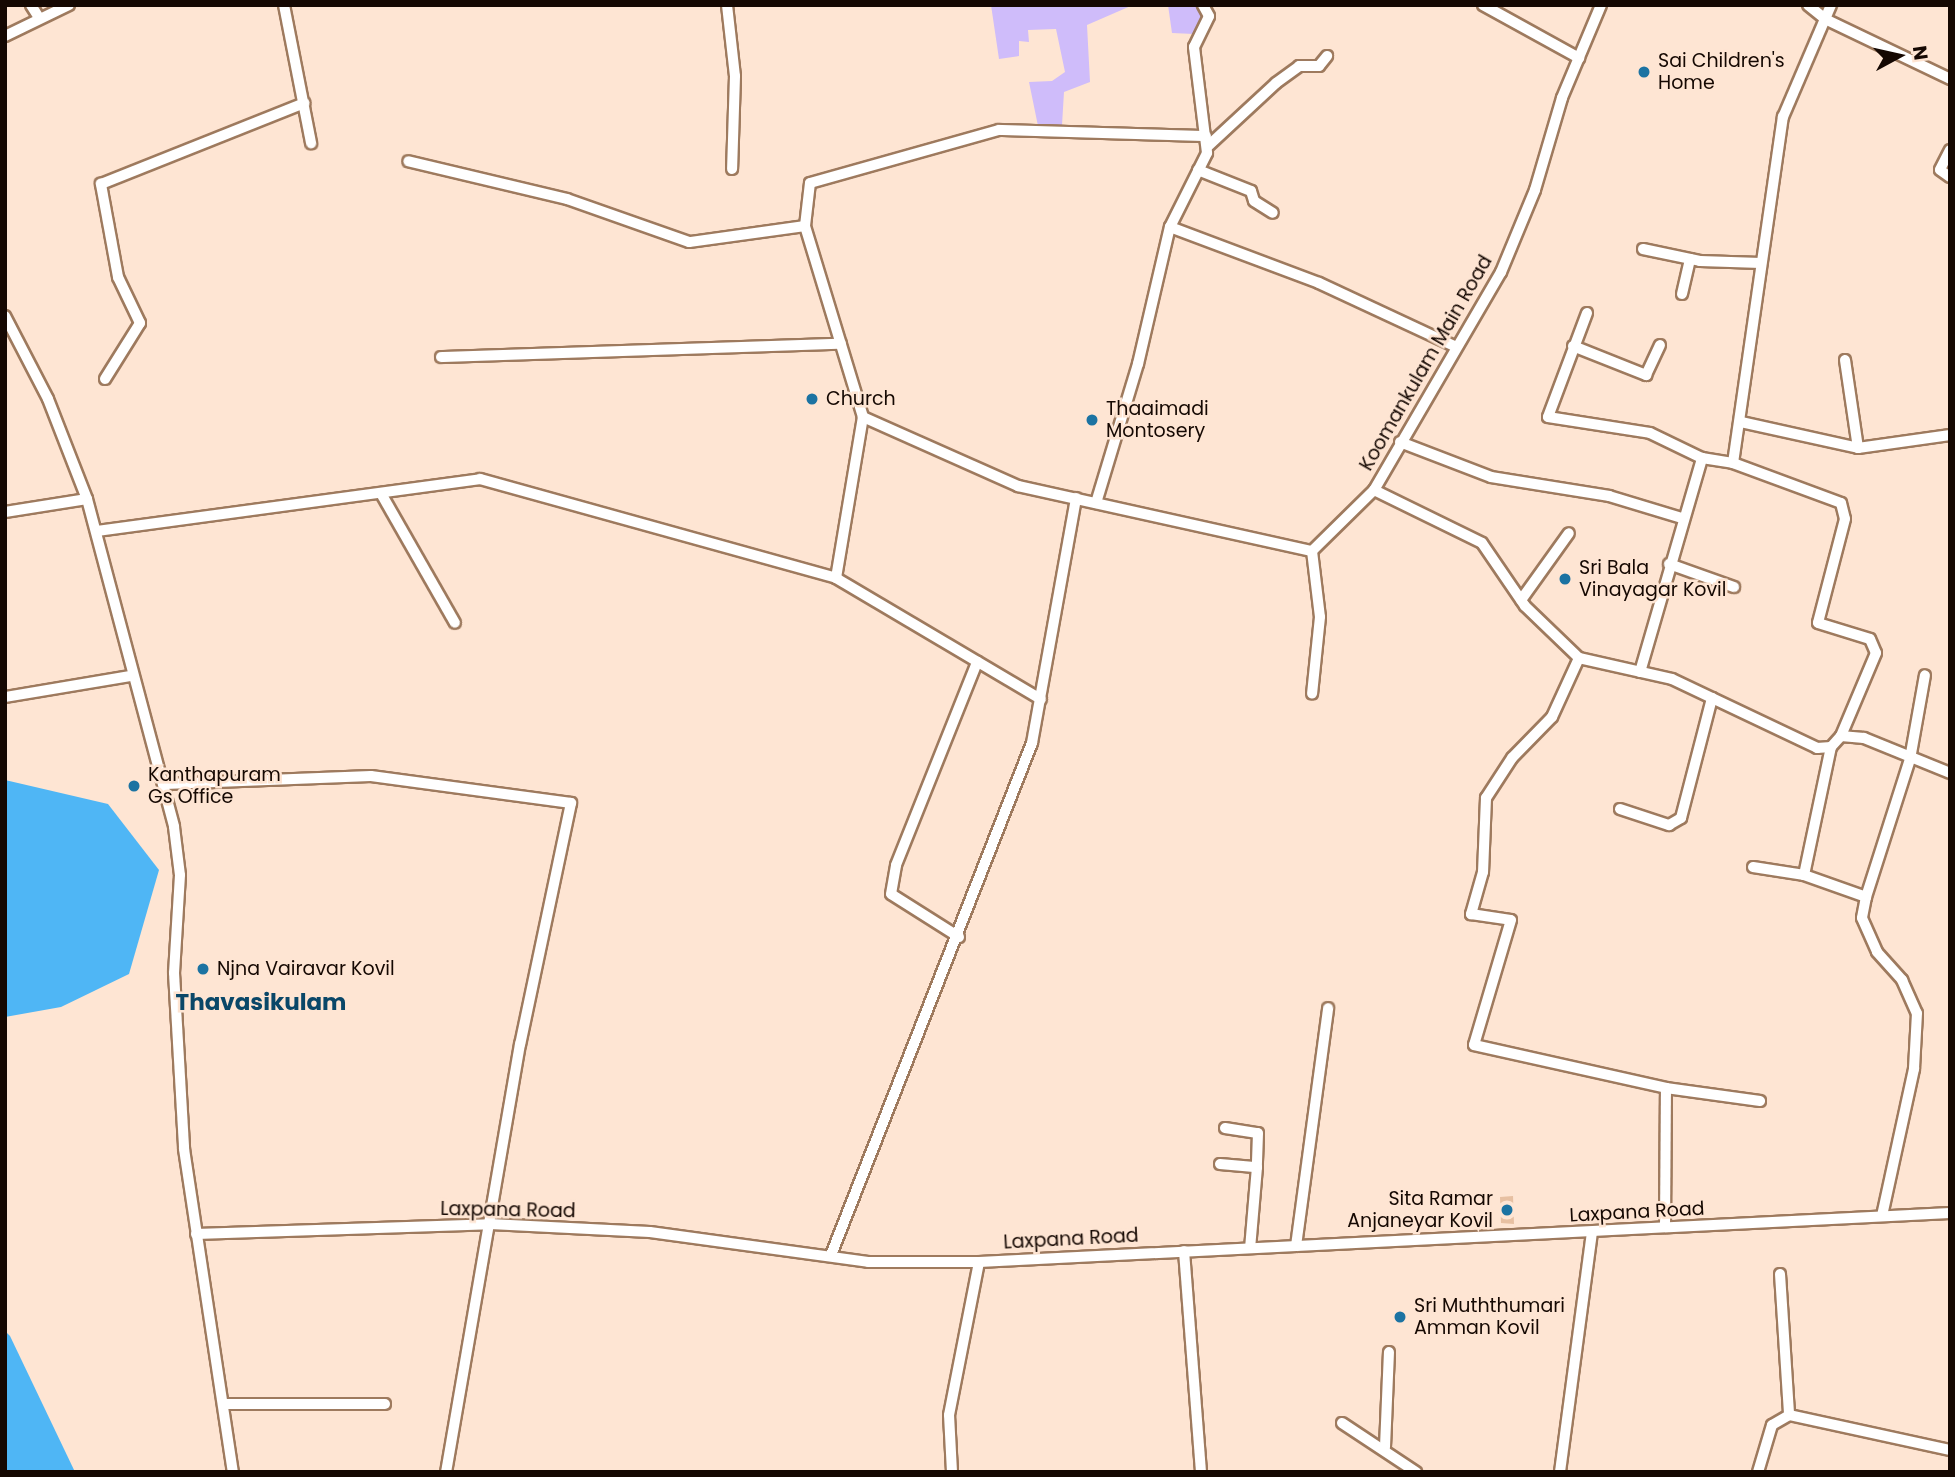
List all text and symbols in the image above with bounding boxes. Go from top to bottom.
north arrow [1864,21,1934,91]
text: N [1906,44,1935,62]
place label: Sai Children's Home [1658,50,1785,94]
marker: Sai Children's Home [1636,64,1652,80]
street label: Koomankulam Main Road [1355,251,1497,475]
place label: Church [826,388,896,410]
marker: Church [804,391,820,407]
place label: Thaaimadi Montosery [1106,398,1209,442]
marker: Thaaimadi Montosery [1084,412,1100,428]
place label: Sri Bala Vinayagar Kovil [1579,557,1726,601]
marker: Sri Bala Vinayagar Kovil [1557,571,1573,587]
place label: Kanthapuram Gs Office [148,764,281,808]
marker: Kanthapuram Gs Office [126,778,142,794]
place label: Njna Vairavar Kovil [217,958,395,980]
marker: Njna Vairavar Kovil [195,961,211,977]
district label: Thavasikulam [176,988,346,1016]
place label: Sita Ramar Anjaneyar Kovil [1347,1188,1493,1232]
street label: Laxpana Road [440,1197,576,1223]
street label: Laxpana Road [1569,1197,1705,1227]
marker: Sita Ramar Anjaneyar Kovil [1499,1202,1515,1218]
street label: Laxpana Road [1003,1224,1139,1254]
place label: Sri Muththumari Amman Kovil [1414,1295,1565,1339]
marker: Sri Muththumari Amman Kovil [1392,1309,1408,1325]

